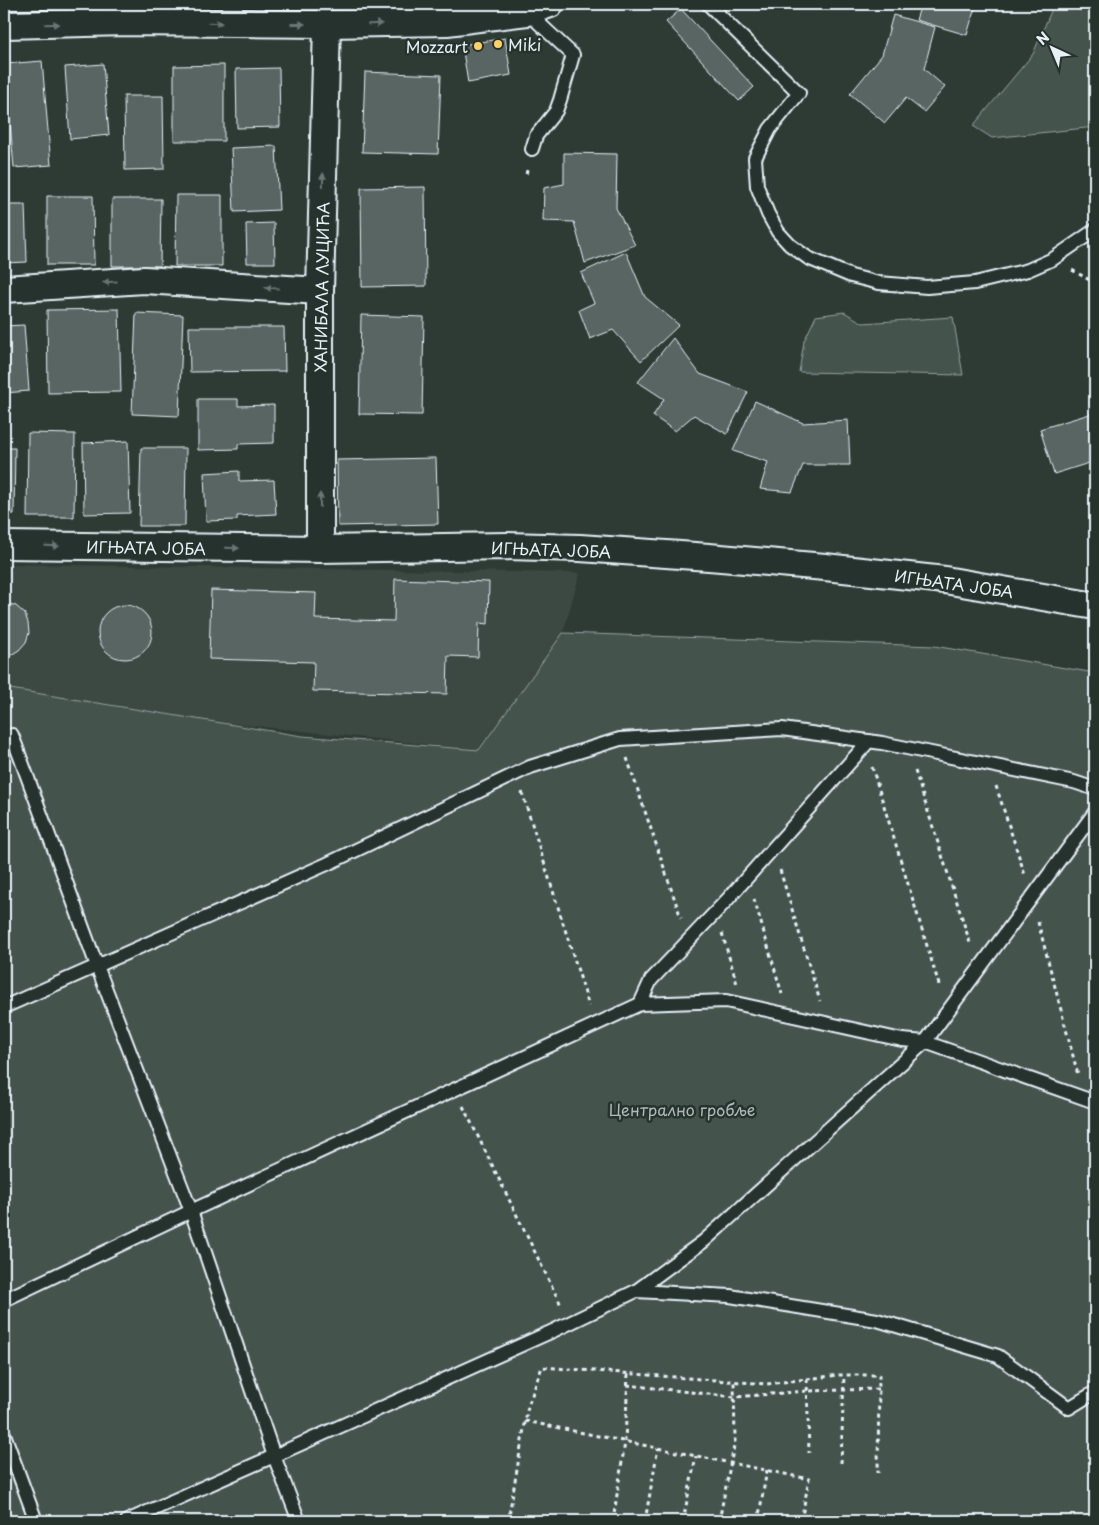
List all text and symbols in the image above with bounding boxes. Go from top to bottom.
one-way arrow [368,19,384,27]
one-way arrow [45,20,61,28]
one-way arrow [207,20,223,28]
one-way arrow [290,20,306,28]
north arrow [1026,22,1076,72]
text: N [1031,27,1054,50]
place label: Miki [508,32,542,56]
place label: Mozzart [406,34,468,58]
marker: Miki [492,38,504,50]
marker: Mozzart [472,40,484,52]
one-way arrow [319,172,327,188]
street label: ХАНИБАЛА ЛУЦИЋА [308,202,334,372]
one-way arrow [101,279,117,287]
one-way arrow [263,284,279,292]
one-way arrow [316,492,324,508]
street label: ИГЊАТА ЈОБА [86,534,206,560]
street label: ИГЊАТА ЈОБА [491,535,611,563]
one-way arrow [45,542,61,550]
one-way arrow [225,544,241,552]
street label: ИГЊАТА ЈОБА [893,563,1015,603]
park label: Централно гробље [609,1097,755,1121]

